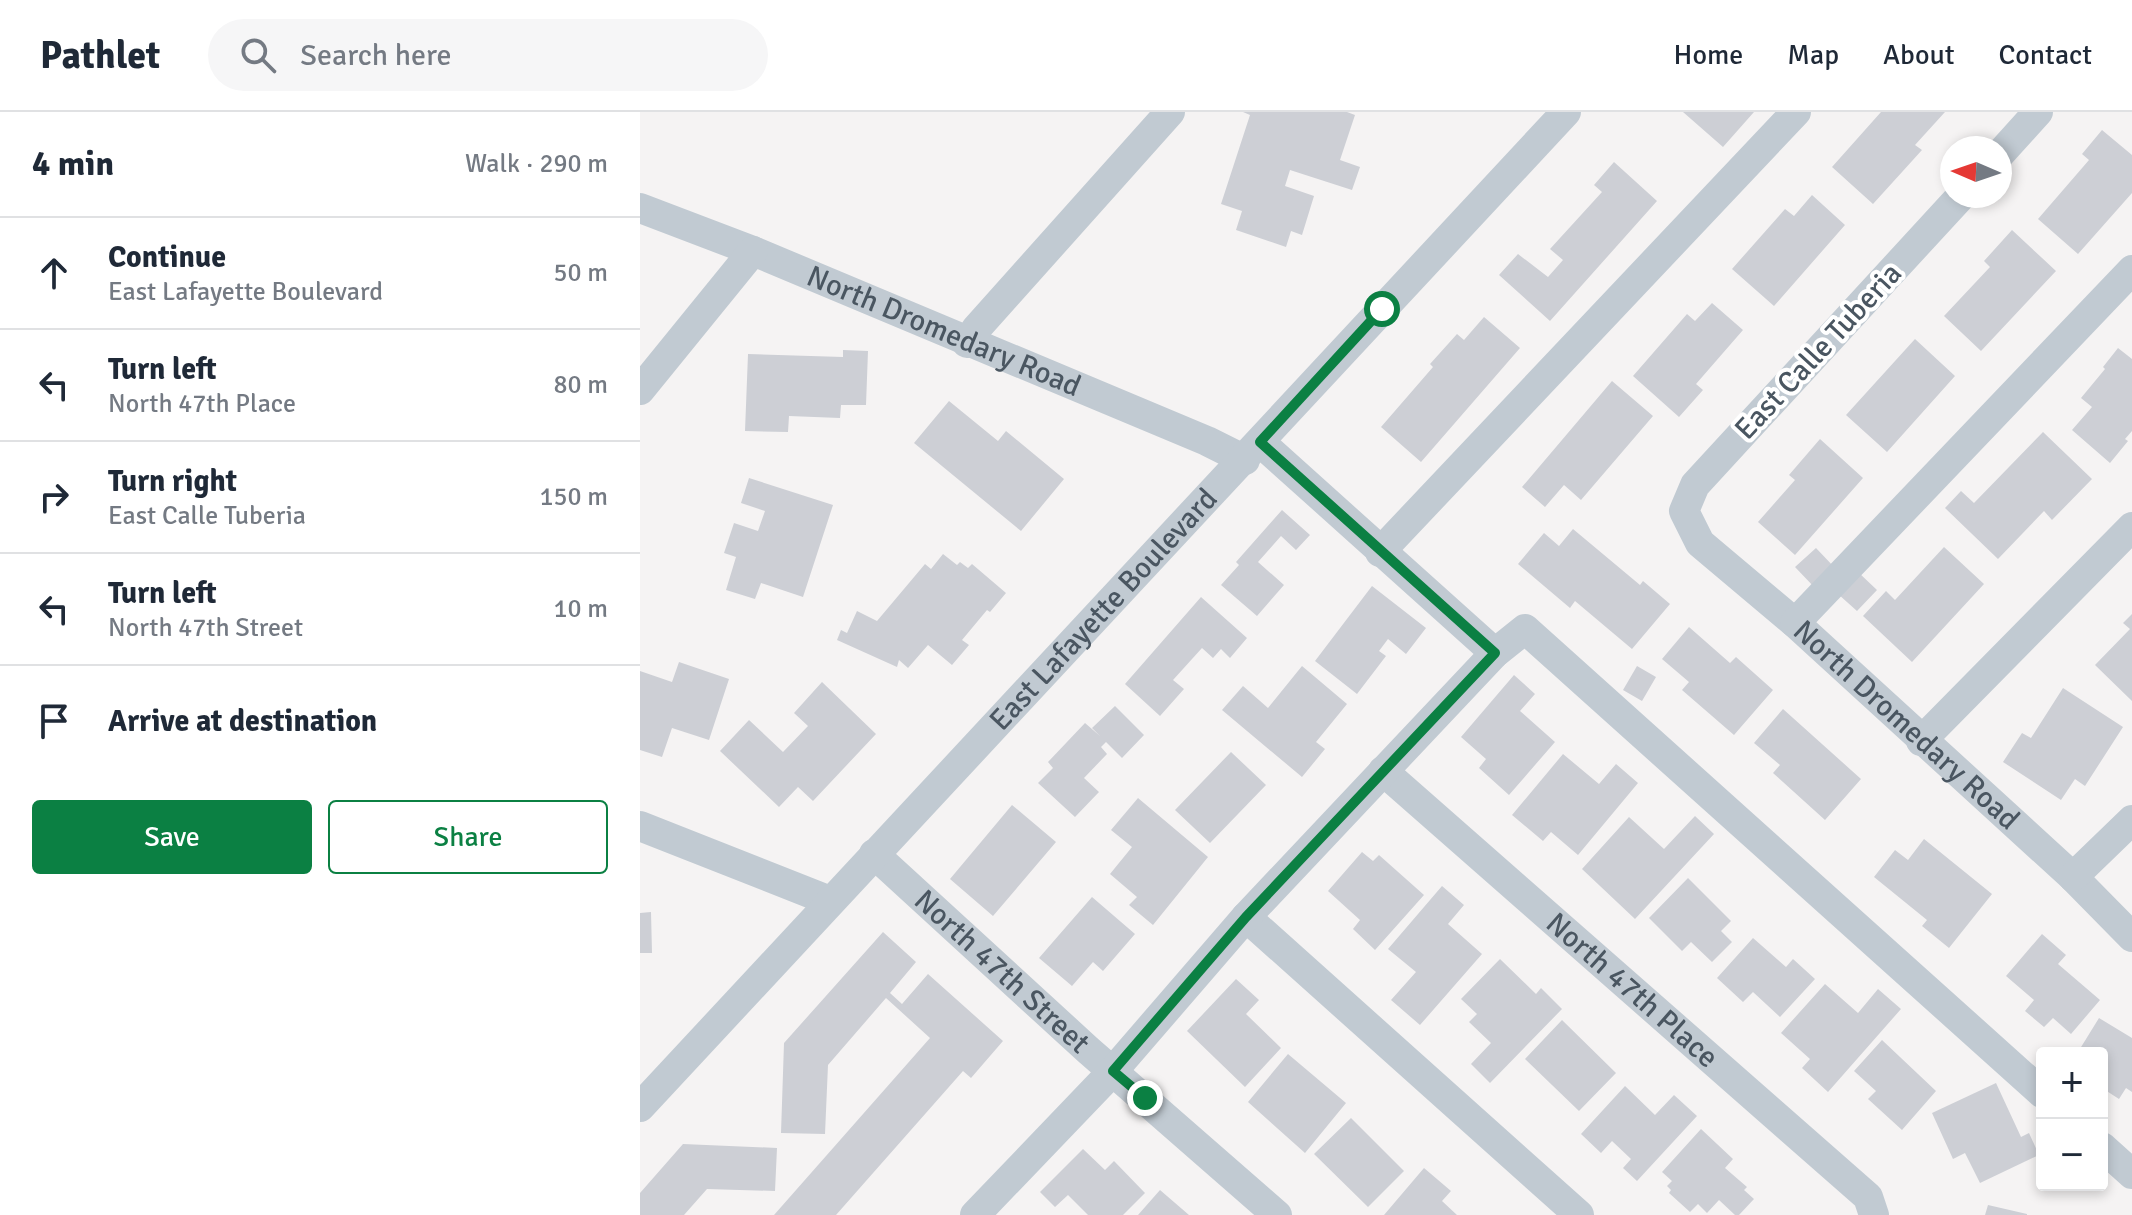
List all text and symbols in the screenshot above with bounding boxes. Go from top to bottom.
search box [208,19,768,91]
text: Pathlet [40,32,160,79]
icon: search [236,33,280,77]
text: Search here [300,37,452,74]
text: Home [1674,38,1743,72]
text: Map [1787,38,1839,72]
text: About [1883,38,1955,72]
text: Contact [1999,38,2092,72]
north arrow [1940,136,2012,208]
text: 4 min [32,143,114,185]
text: Walk · 290 m [465,148,608,180]
text: Continue [108,239,226,276]
icon: ahead [32,251,76,295]
street label: East Calle Tuberia [1727,255,1910,447]
text: 50 m [553,257,608,289]
street label: North Dromedary Road [801,258,1086,405]
text: East Lafayette Boulevard [108,276,383,308]
route start [1364,291,1400,327]
text: Turn left [108,351,217,388]
icon: left [32,363,76,407]
text: 80 m [553,369,608,401]
text: North 47th Place [108,388,296,420]
text: Turn right [108,463,237,500]
icon: right [32,475,76,519]
text: 150 m [539,481,608,513]
street label: East Lafayette Boulevard [982,481,1225,738]
text: East Calle Tuberia [108,500,306,532]
text: Turn left [108,575,217,612]
icon: left [32,587,76,631]
text: 10 m [553,593,608,625]
text: North 47th Street [108,612,303,644]
street label: North Dromedary Road [1785,613,2027,838]
icon: arrive [32,699,76,743]
text: Arrive at destination [108,703,377,740]
button: Save [32,800,312,874]
button: Share [328,800,608,874]
street label: North 47th Street [906,882,1098,1062]
street label: North 47th Place [1538,905,1726,1076]
map controls [2036,1047,2108,1191]
button: + [2036,1047,2108,1119]
route end [1127,1080,1163,1116]
button: − [2036,1119,2108,1191]

